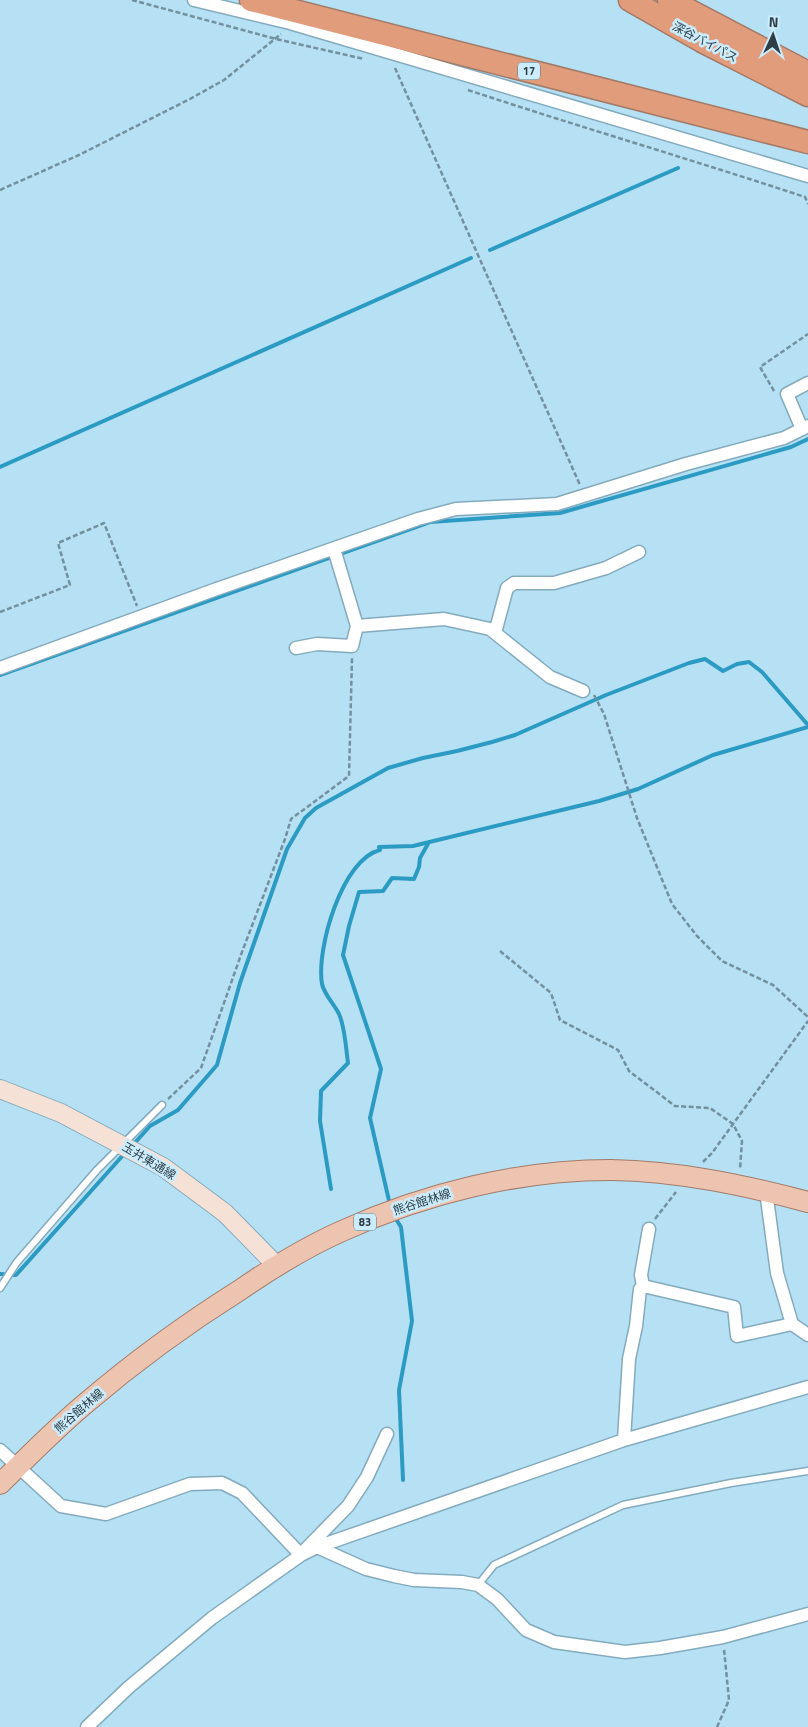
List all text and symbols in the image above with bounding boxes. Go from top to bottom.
north arrow [748,10,798,60]
text: N [768,11,779,32]
street label: 深谷バイパス [669,16,741,67]
road number: 17 [518,62,540,80]
street label: 玉井東通線 [119,1137,180,1184]
street label: 熊谷館林線 [390,1183,453,1220]
road number: 83 [354,1214,376,1230]
street label: 熊谷館林線 [50,1384,108,1437]

